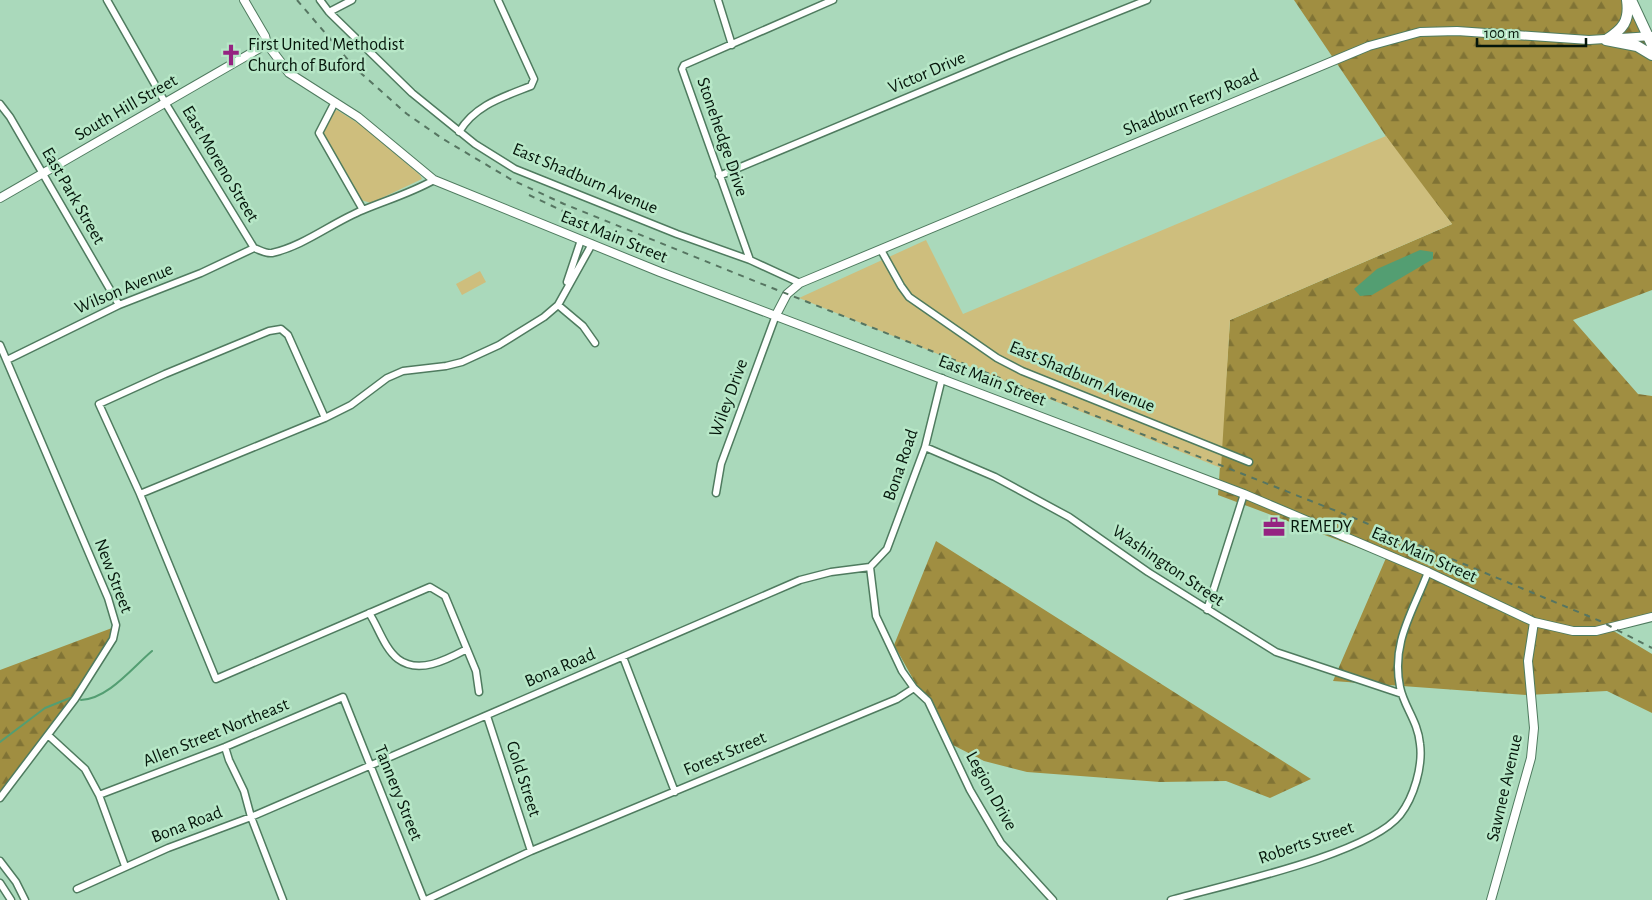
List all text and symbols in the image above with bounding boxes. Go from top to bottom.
scale bar [1477,15,1586,47]
text: 100 m [1484,26,1519,41]
place label: First United Methodist Church of Buford [248,36,404,75]
church icon: First United Methodist Church of Buford [218,42,244,68]
street label: Victor Drive [886,49,968,97]
street label: Shadburn Ferry Road [1121,66,1261,140]
street label: South Hill Street [72,71,181,145]
street label: Stonehedge Drive [693,75,751,199]
street label: East Moreno Street [178,103,262,225]
street label: East Shadburn Avenue [510,140,660,218]
street label: East Park Street [38,145,108,248]
street label: East Main Street [558,207,670,267]
street label: Wilson Avenue [72,260,176,318]
street label: East Shadburn Avenue [1007,338,1157,416]
street label: East Main Street [936,352,1048,410]
street label: Wiley Drive [707,357,751,439]
street label: Bona Road [880,427,922,503]
office icon: REMEDY [1261,514,1287,540]
place label: REMEDY [1290,518,1353,536]
street label: Washington Street [1109,522,1227,610]
street label: East Main Street [1369,524,1480,586]
street label: New Street [91,536,135,616]
street label: Bona Road [522,645,598,691]
street label: Allen Street Northeast [140,695,292,771]
street label: Forest Street [681,728,769,779]
street label: Sawnee Avenue [1484,733,1526,843]
street label: Gold Street [502,739,544,819]
street label: Tannery Street [371,743,425,844]
street label: Legion Drive [962,749,1020,833]
street label: Bona Road [149,803,225,847]
street label: Roberts Street [1256,818,1356,868]

